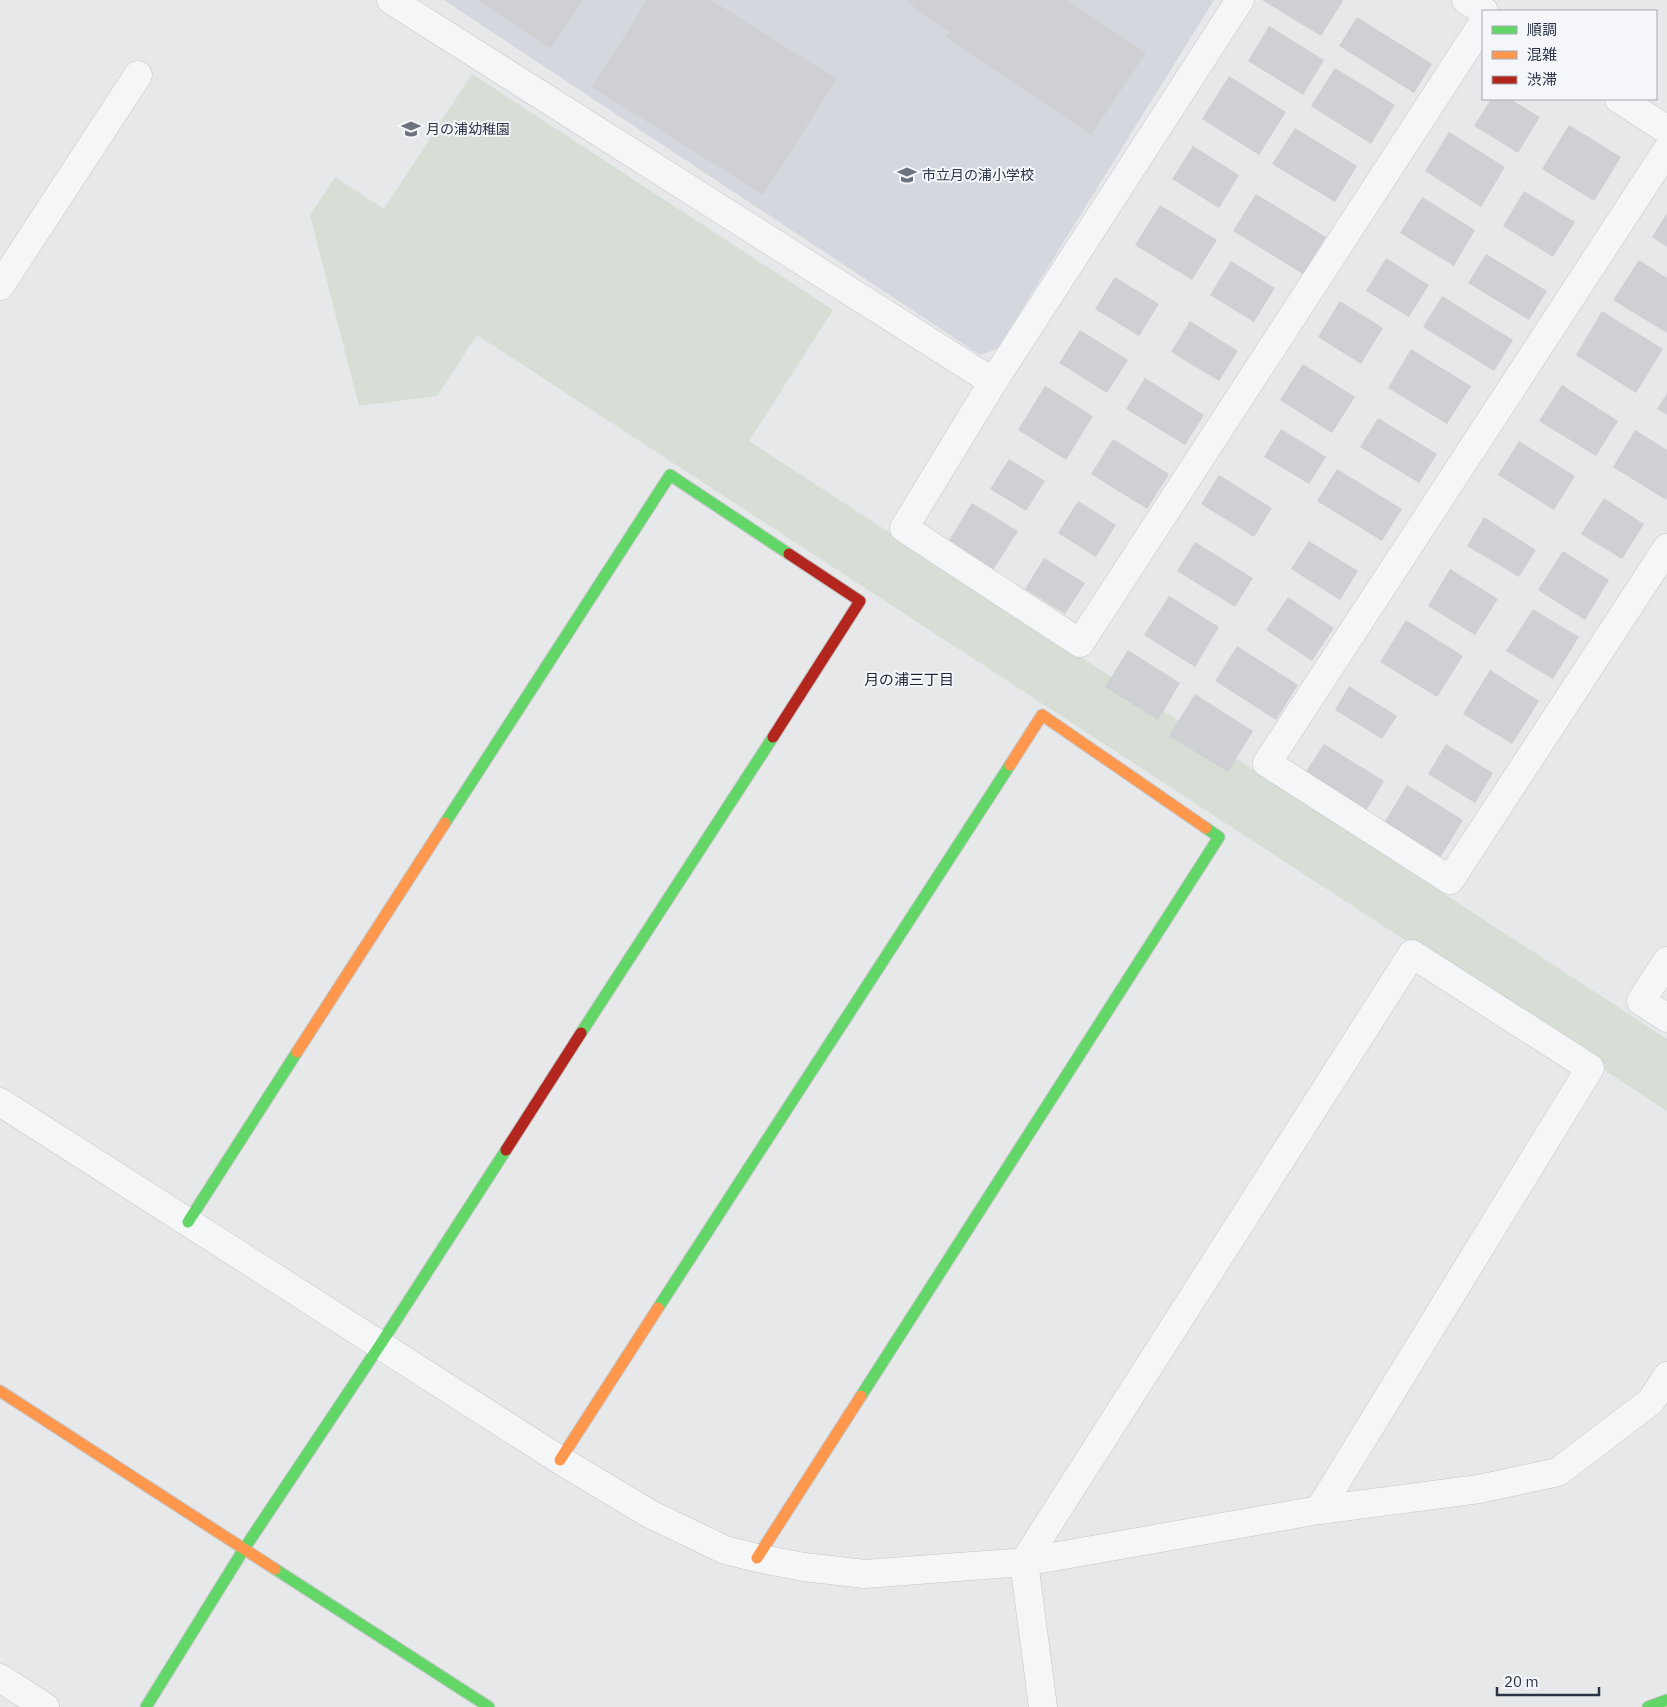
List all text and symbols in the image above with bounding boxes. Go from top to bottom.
legend [1482,10,1657,100]
text: 順調 [1527,20,1557,39]
text: 混雑 [1527,45,1557,64]
text: 渋滞 [1527,70,1557,89]
school or university icon: 月の浦幼稚園 [400,118,422,140]
place label: 月の浦幼稚園 [426,120,510,138]
school or university icon: 市立月の浦小学校 [896,164,918,186]
place label: 市立月の浦小学校 [922,166,1034,184]
district label: 月の浦三丁目 [864,670,954,689]
scale bar [1497,1664,1600,1696]
text: 20 m [1504,1672,1539,1691]

